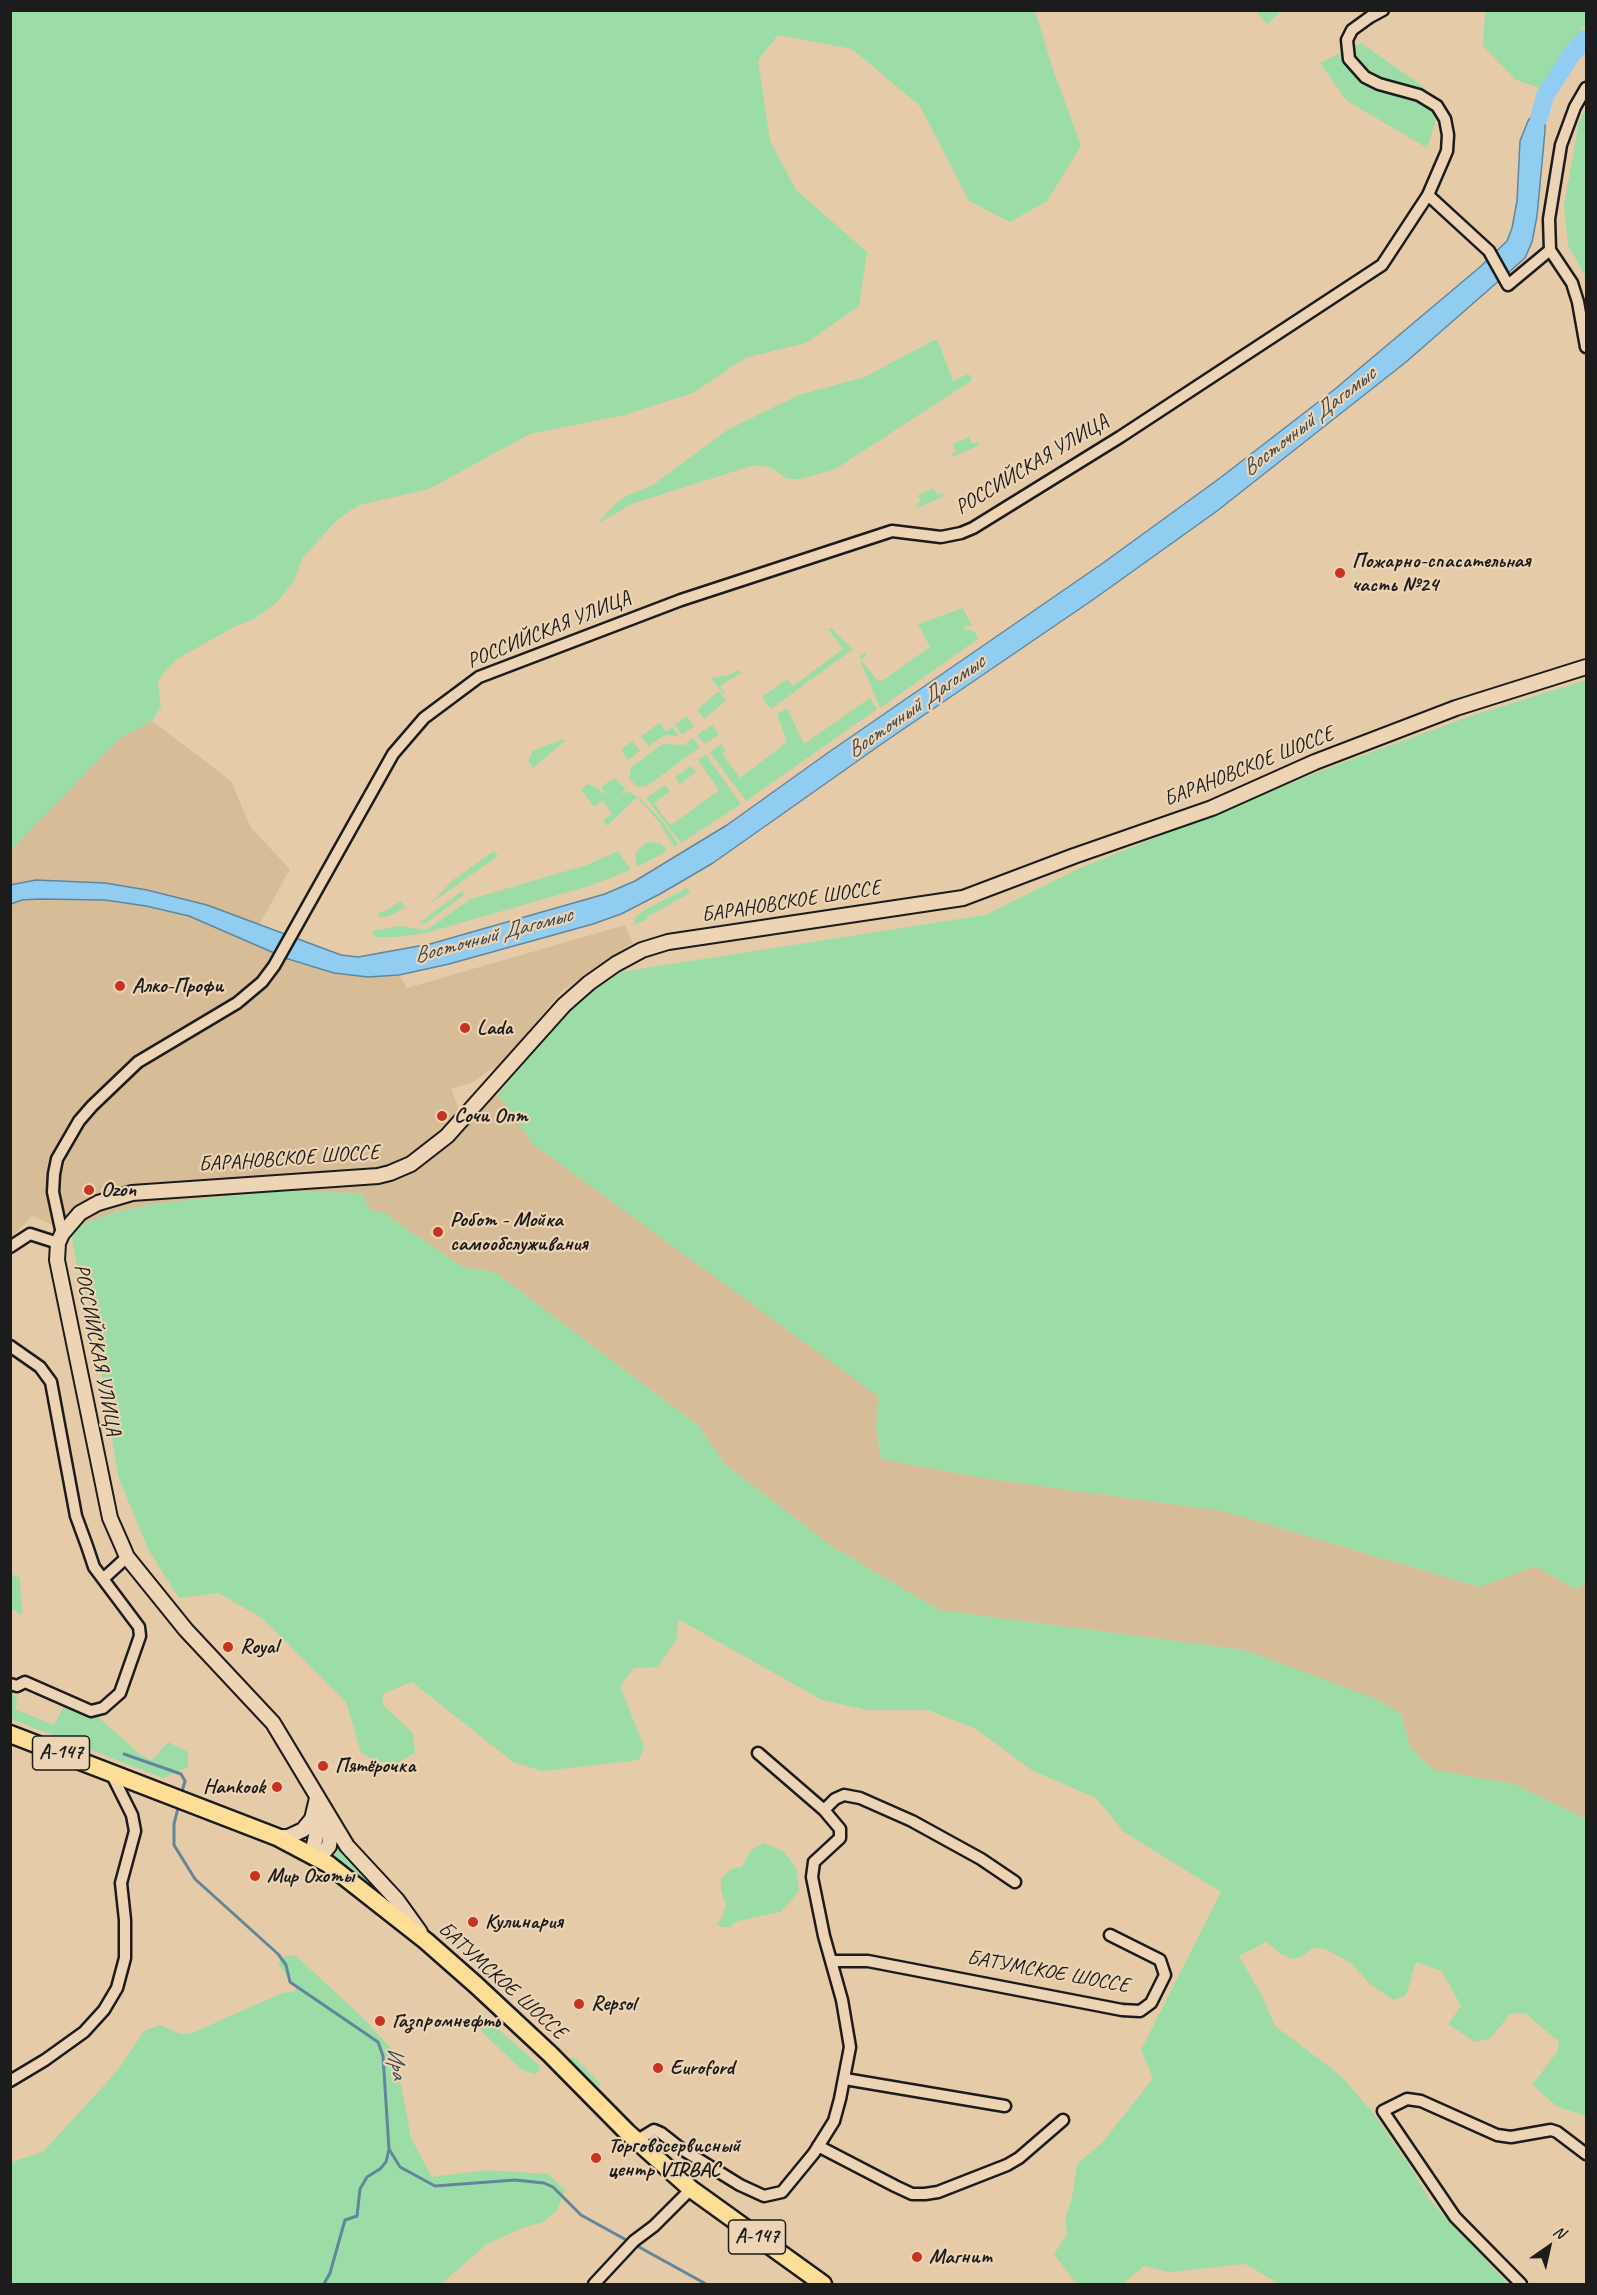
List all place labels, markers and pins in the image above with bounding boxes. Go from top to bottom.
place label: Пожарно-спасательная часть №24 [1352,548,1530,598]
marker: Пожарно-спасательная часть №24 [1333,566,1347,580]
place label: Алко-Профи [132,973,224,999]
marker: Алко-Профи [113,979,127,993]
place label: Lada [477,1015,512,1041]
marker: Lada [458,1021,472,1035]
place label: Сочи Опт [454,1103,528,1129]
marker: Сочи Опт [435,1109,449,1123]
place label: Ozon [101,1177,136,1203]
marker: Ozon [82,1183,96,1197]
place label: Робот - Мойка самообслуживания [450,1207,588,1257]
marker: Робот - Мойка самообслуживания [431,1225,445,1239]
place label: Royal [240,1634,278,1660]
marker: Royal [221,1640,235,1654]
place label: Пятёрочка [335,1753,415,1779]
marker: Пятёрочка [316,1759,330,1773]
place label: Hankook [203,1774,265,1800]
marker: Hankook [270,1780,284,1794]
place label: Мир Охоты [267,1863,354,1889]
marker: Мир Охоты [248,1869,262,1883]
place label: Кулинария [485,1909,563,1935]
marker: Кулинария [466,1915,480,1929]
place label: Repsol [591,1991,636,2017]
marker: Repsol [572,1997,586,2011]
place label: Газпромнефть [392,2008,500,2034]
marker: Газпромнефть [373,2014,387,2028]
place label: Euroford [670,2055,734,2081]
marker: Euroford [651,2061,665,2075]
place label: Торговосервисный центр VIRBAC [608,2133,740,2183]
marker: Торговосервисный центр VIRBAC [589,2151,603,2165]
place label: Магнит [929,2244,992,2270]
marker: Магнит [910,2250,924,2264]

